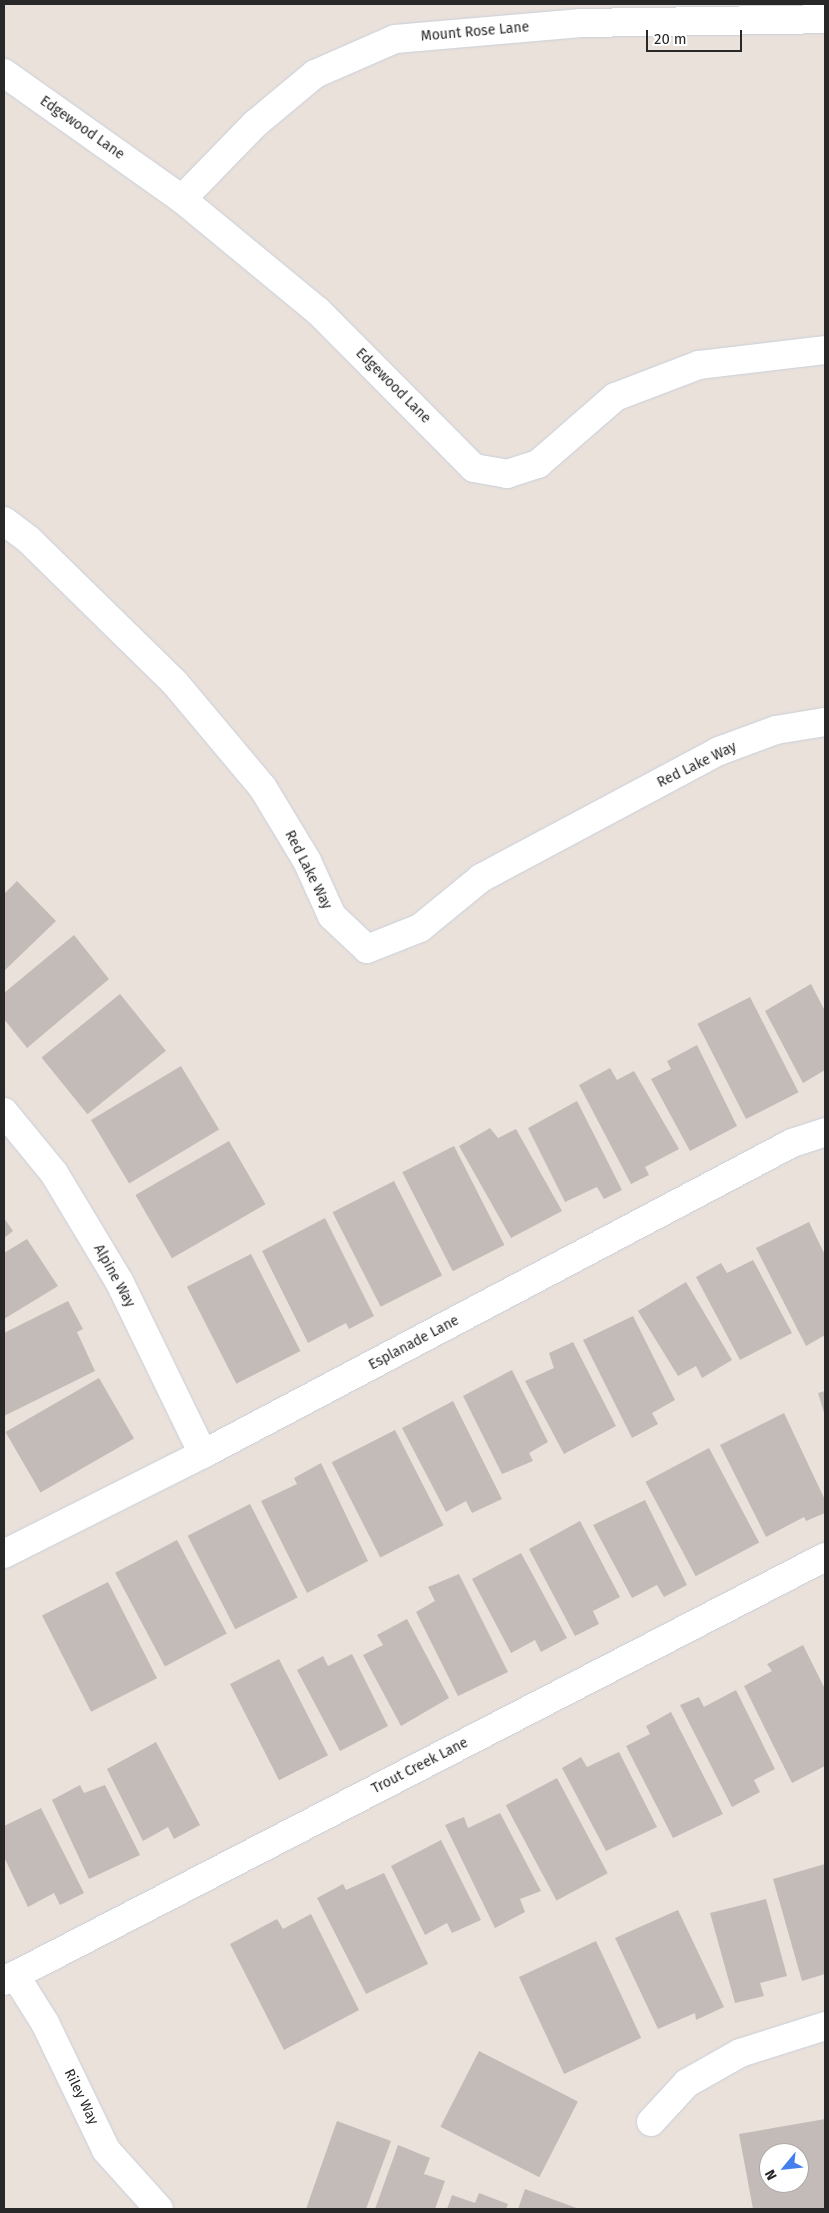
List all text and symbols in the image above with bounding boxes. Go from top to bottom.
street label: Mount Rose Lane [420,19,530,45]
scale bar [649,20,745,52]
text: 20 m [654,30,687,48]
street label: Edgewood Lane [37,93,127,163]
street label: Edgewood Lane [352,345,434,427]
street label: Red Lake Way [655,739,739,791]
street label: Red Lake Way [281,828,335,912]
street label: Alpine Way [90,1242,138,1310]
street label: Esplanade Lane [366,1312,462,1374]
street label: Trout Creek Lane [369,1734,471,1798]
street label: Riley Way [60,2066,102,2128]
north arrow [759,2143,809,2193]
text: N [762,2167,781,2183]

